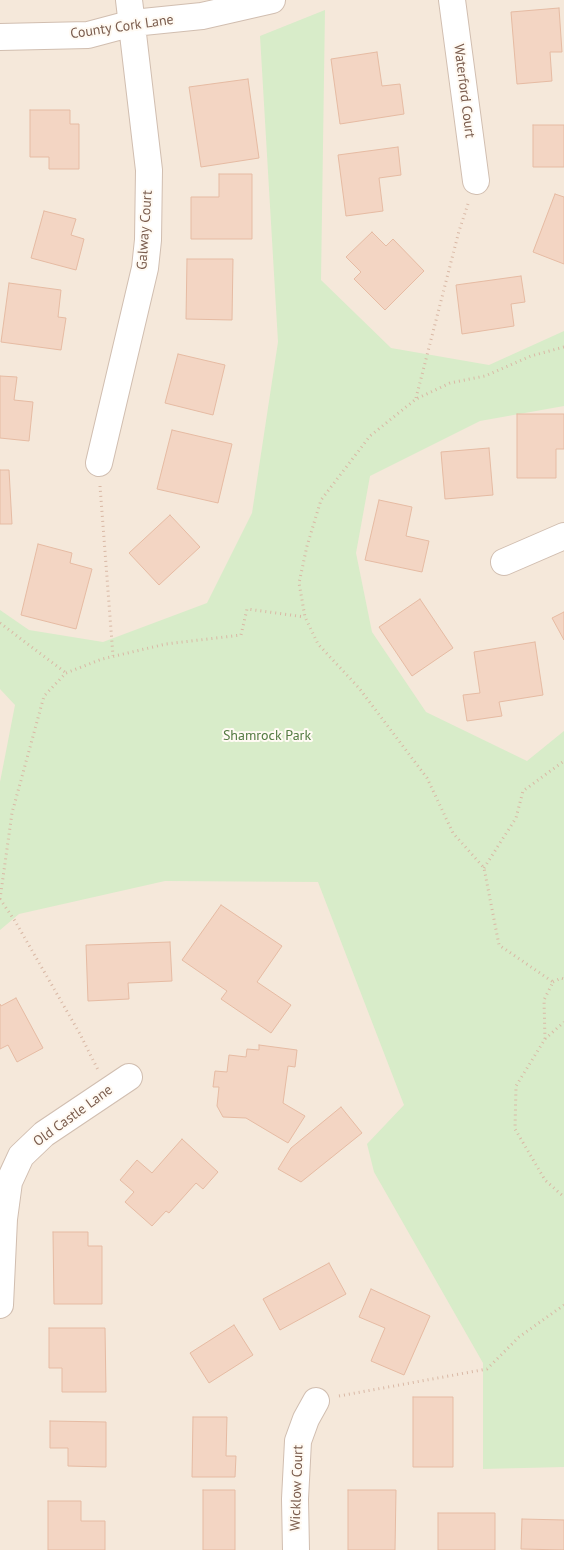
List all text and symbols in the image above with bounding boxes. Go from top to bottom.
street label: County Cork Lane [69,11,175,43]
street label: Waterford Court [450,43,478,139]
street label: Galway Court [134,190,156,270]
park label: Shamrock Park [223,728,311,744]
street label: Old Castle Lane [30,1082,116,1150]
street label: Wicklow Court [287,1445,307,1531]

